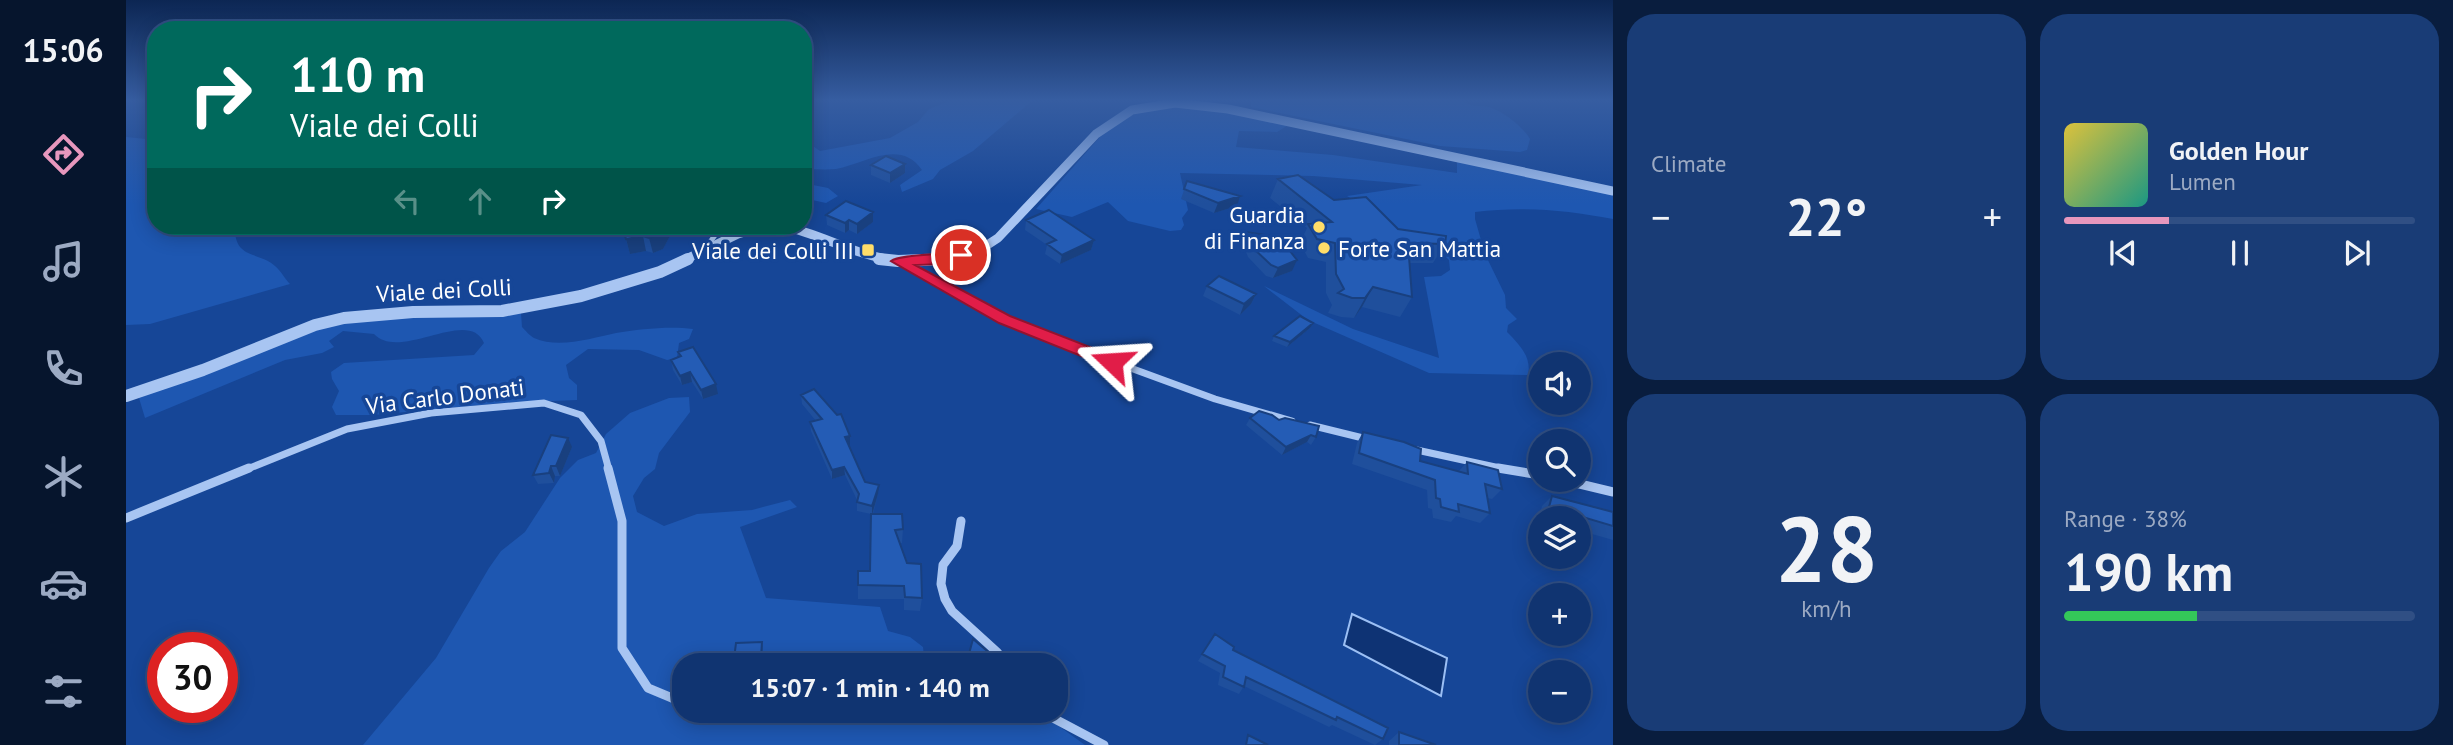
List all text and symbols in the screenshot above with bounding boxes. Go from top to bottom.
text: 15:06 [22,29,104,71]
text: 110 m [290,42,425,106]
icon: right [175,49,266,140]
text: Viale dei Colli [290,104,479,146]
icon: directions [39,130,88,179]
text: Golden Hour [2169,134,2308,167]
text: Climate [1651,149,1726,178]
text: Lumen [2169,167,2236,196]
icon: left [388,182,426,220]
icon: ahead [461,182,499,220]
icon: right [534,182,572,220]
text: 22° [1786,183,1867,250]
text: − [1651,192,1670,241]
text: + [1983,192,2002,241]
place label: Guardia di Finanza [1204,200,1305,255]
marker: Guardia di Finanza [1311,219,1327,235]
pin [931,225,991,285]
place label: Forte San Mattia [1338,234,1501,263]
icon: previous [2104,234,2142,272]
icon: pause [2221,234,2259,272]
icon: next [2338,234,2376,272]
place label: Viale dei Colli III [691,236,854,265]
icon: arrive [942,236,980,274]
icon: music [39,237,88,286]
marker: Forte San Mattia [1316,240,1332,256]
marker: Viale dei Colli III [860,242,876,258]
street label: Viale dei Colli [374,272,513,308]
position arrow [1075,325,1149,399]
icon: phone [39,344,88,393]
map controls [1528,352,1591,723]
button: sound [1528,352,1591,415]
street label: Via Carlo Donati [363,372,526,420]
button: search [1528,429,1591,492]
icon: climate [39,452,88,501]
text: 28 [1775,489,1878,607]
text: Range · 38% [2064,504,2187,533]
button: layers [1528,506,1591,569]
text: 190 km [2064,538,2233,605]
icon: car [39,559,88,608]
button: + [1528,583,1591,646]
text: km/h [1801,594,1852,623]
speed limit sign: 30 [147,632,238,723]
button: − [1528,660,1591,723]
icon: filters [39,667,88,716]
text: 15:07 · 1 min · 140 m [750,671,990,704]

